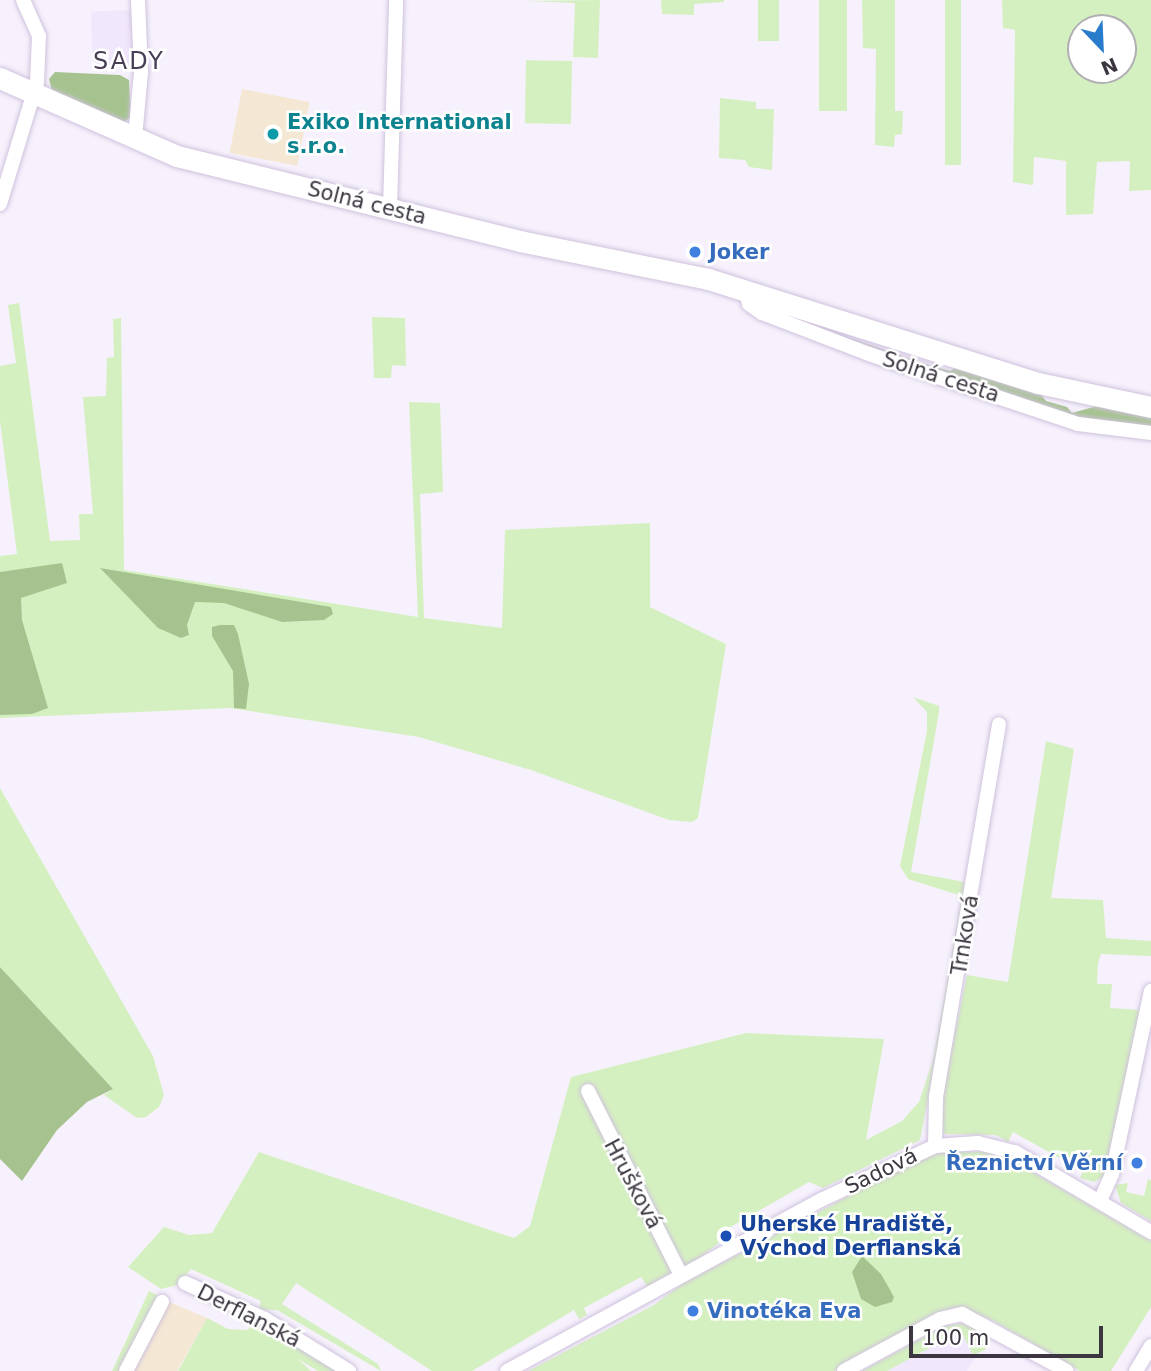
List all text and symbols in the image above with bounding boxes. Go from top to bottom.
north arrow [1067,14,1137,84]
district label: SADY [94,48,164,76]
text: N [1098,53,1121,80]
place label: Exiko International s.r.o. [287,109,512,159]
marker: Exiko International s.r.o. [265,126,281,142]
street label: Solná cesta [305,176,429,230]
place label: Joker [709,239,769,265]
marker: Joker [687,244,703,260]
street label: Solná cesta [879,346,1003,408]
street label: Trnková [946,893,984,977]
street label: Hrušková [599,1135,667,1233]
street label: Sadová [841,1143,921,1199]
place label: Řeznictví Věrní [946,1150,1123,1176]
marker: Řeznictví Věrní [1129,1155,1145,1171]
place label: Uherské Hradiště, Východ Derflanská [740,1211,961,1261]
marker: Uherské Hradiště, Východ Derflanská [718,1228,734,1244]
street label: Derflanská [193,1279,305,1353]
place label: Vinotéka Eva [707,1298,861,1324]
marker: Vinotéka Eva [685,1303,701,1319]
scale bar [913,1312,1107,1356]
text: 100 m [922,1326,989,1350]

